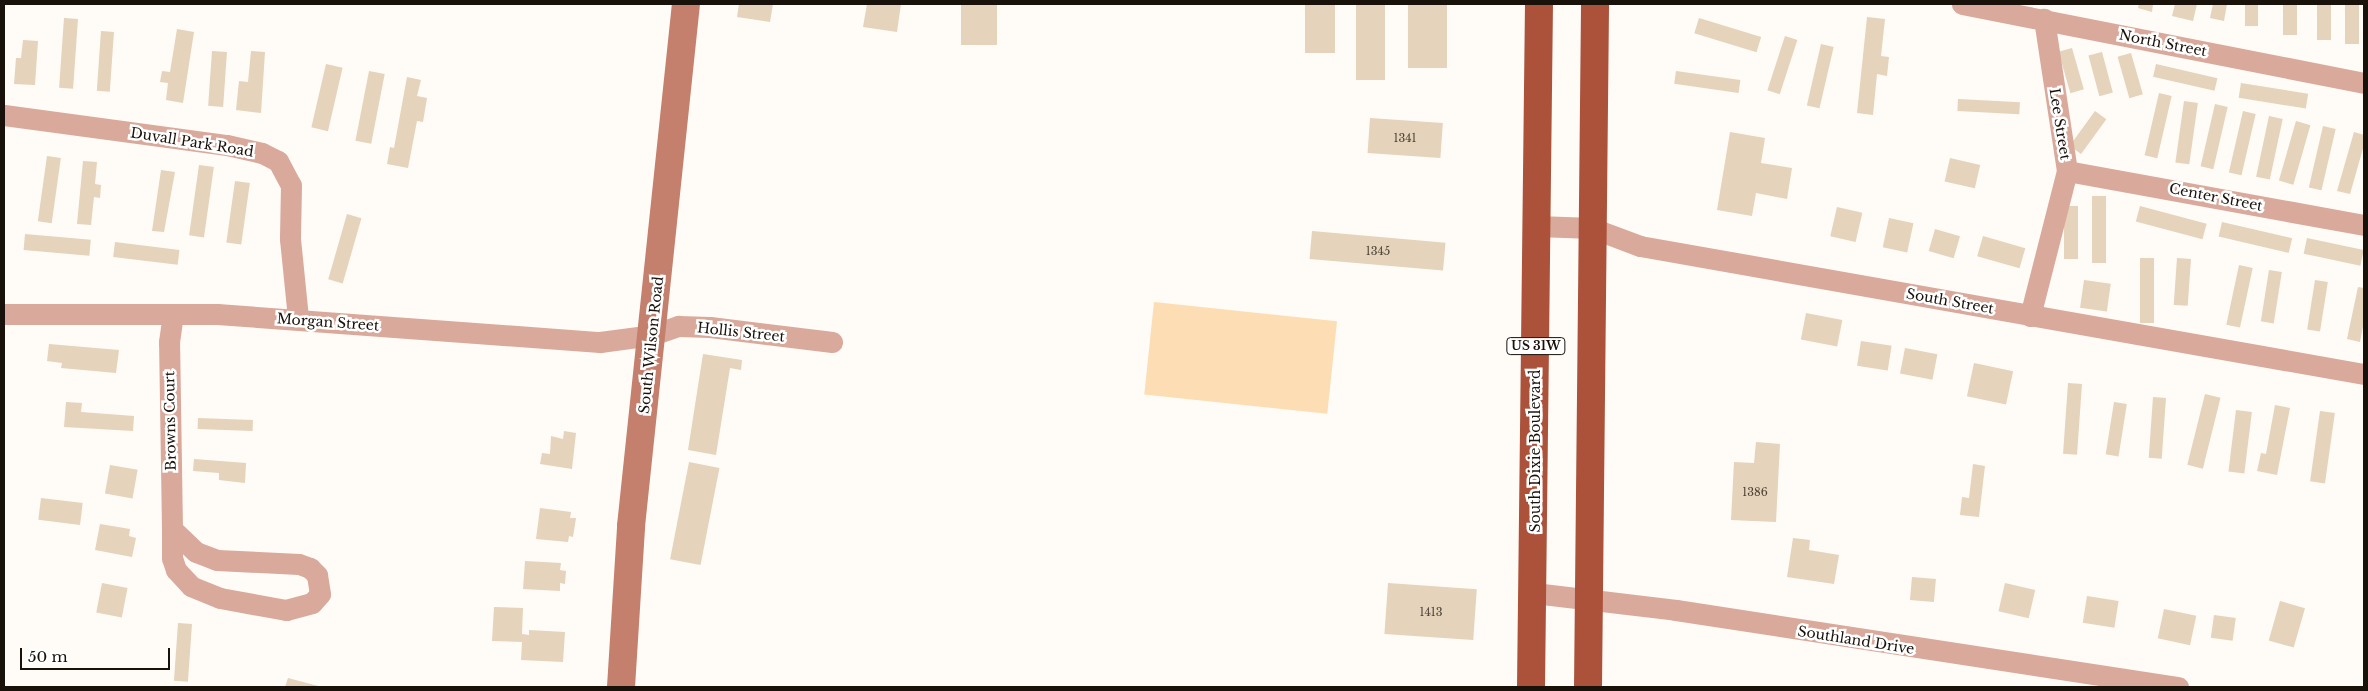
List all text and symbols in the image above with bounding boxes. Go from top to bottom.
street label: North Street [2118,26,2208,60]
street label: Lee Street [2046,87,2074,161]
street label: Duvall Park Road [129,124,255,160]
house number: 1341 [1393,131,1417,145]
street label: Center Street [2168,180,2264,214]
house number: 1345 [1366,244,1390,258]
street label: South Wilson Road [635,275,667,415]
street label: South Street [1905,285,1995,317]
street label: Morgan Street [276,310,380,334]
street label: Hollis Street [696,319,786,345]
road number: US 31W [1506,336,1566,356]
street label: South Dixie Boulevard [1527,370,1543,532]
street label: Browns Court [161,371,179,471]
house number: 1386 [1742,485,1768,499]
house number: 1413 [1419,605,1443,619]
street label: Southland Drive [1796,622,1916,658]
scale bar [22,638,172,670]
text: 50 m [28,647,68,666]

